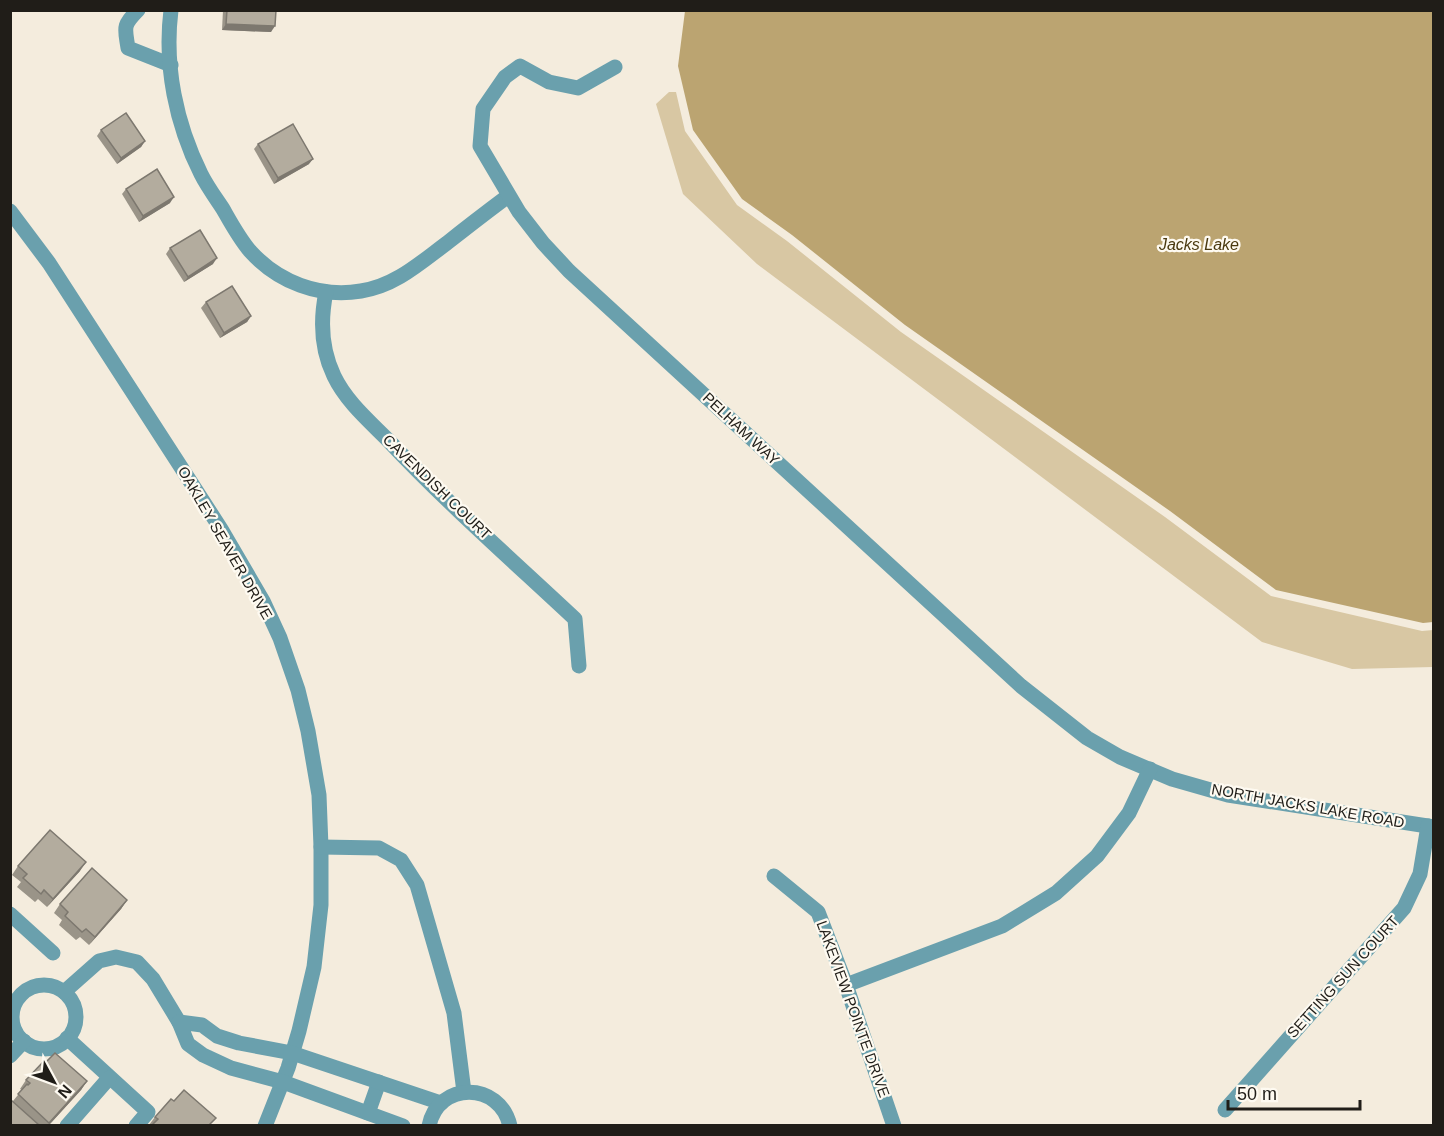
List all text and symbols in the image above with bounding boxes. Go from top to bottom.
water label: Jacks Lake [1158,236,1239,253]
street label: PELHAM WAY [700,389,783,468]
street label: CAVENDISH COURT [380,431,495,543]
street label: OAKLEY SEAVER DRIVE [175,463,276,622]
street label: NORTH JACKS LAKE ROAD [1210,780,1406,831]
street label: SETTING SUN COURT [1283,912,1402,1041]
street label: LAKEVIEW POINTE DRIVE [814,918,893,1099]
north arrow [24,1052,84,1112]
scale bar [1228,1073,1360,1111]
text: N [55,1082,75,1101]
text: 50 m [1237,1084,1277,1104]

